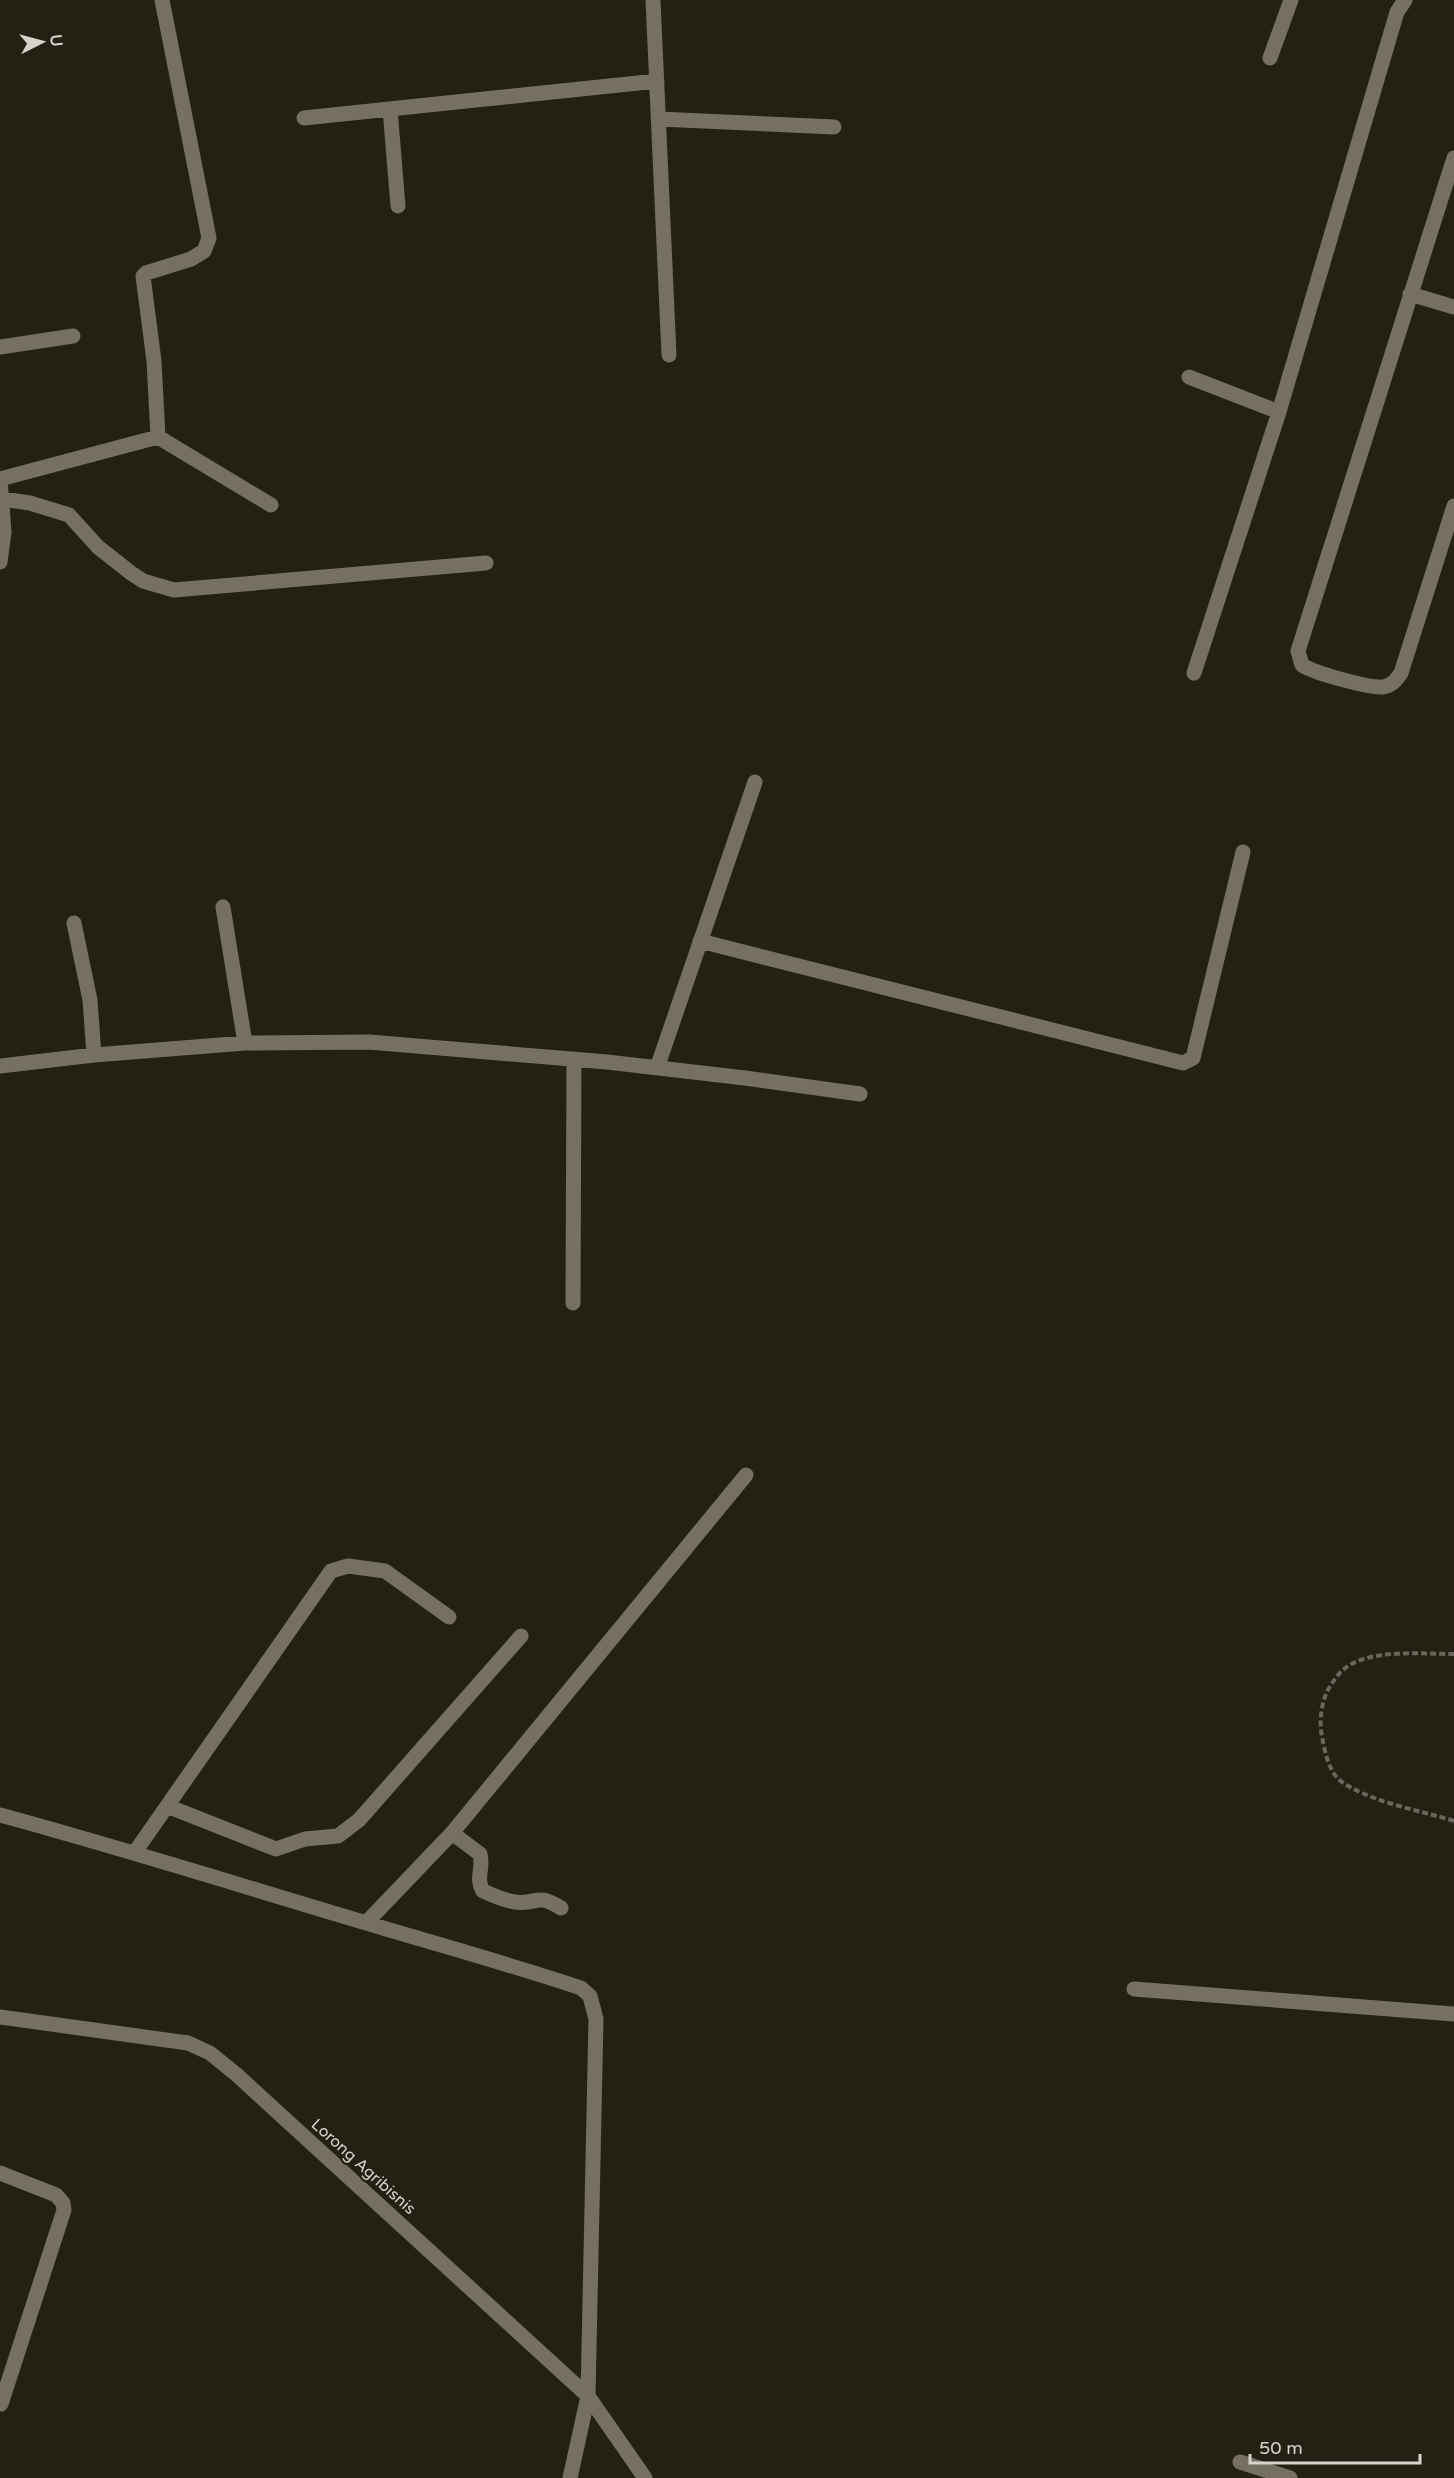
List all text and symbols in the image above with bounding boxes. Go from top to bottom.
north arrow [12,12,72,72]
text: U [45,33,67,48]
street label: Lorong Agribisnis [307,2115,420,2219]
scale bar [1250,2427,1420,2465]
text: 50 m [1259,2437,1303,2459]

